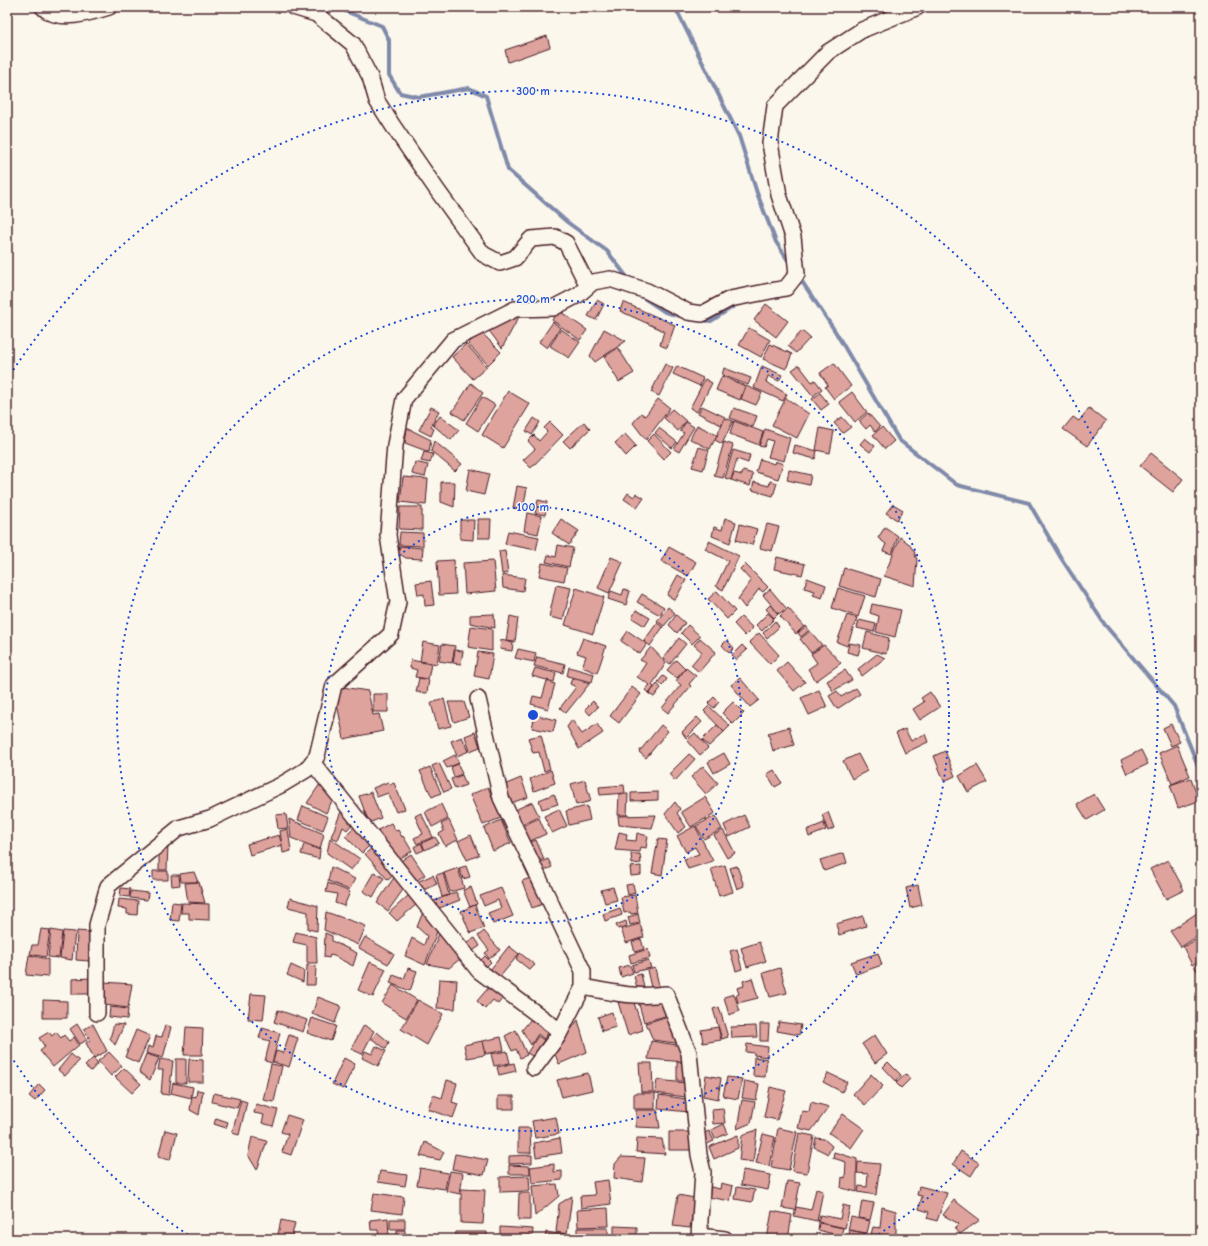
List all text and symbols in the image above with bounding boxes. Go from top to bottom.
text: 300 m [516,84,550,98]
text: 200 m [516,292,550,306]
text: 100 m [517,500,549,514]
centre of rings [526,708,540,722]

